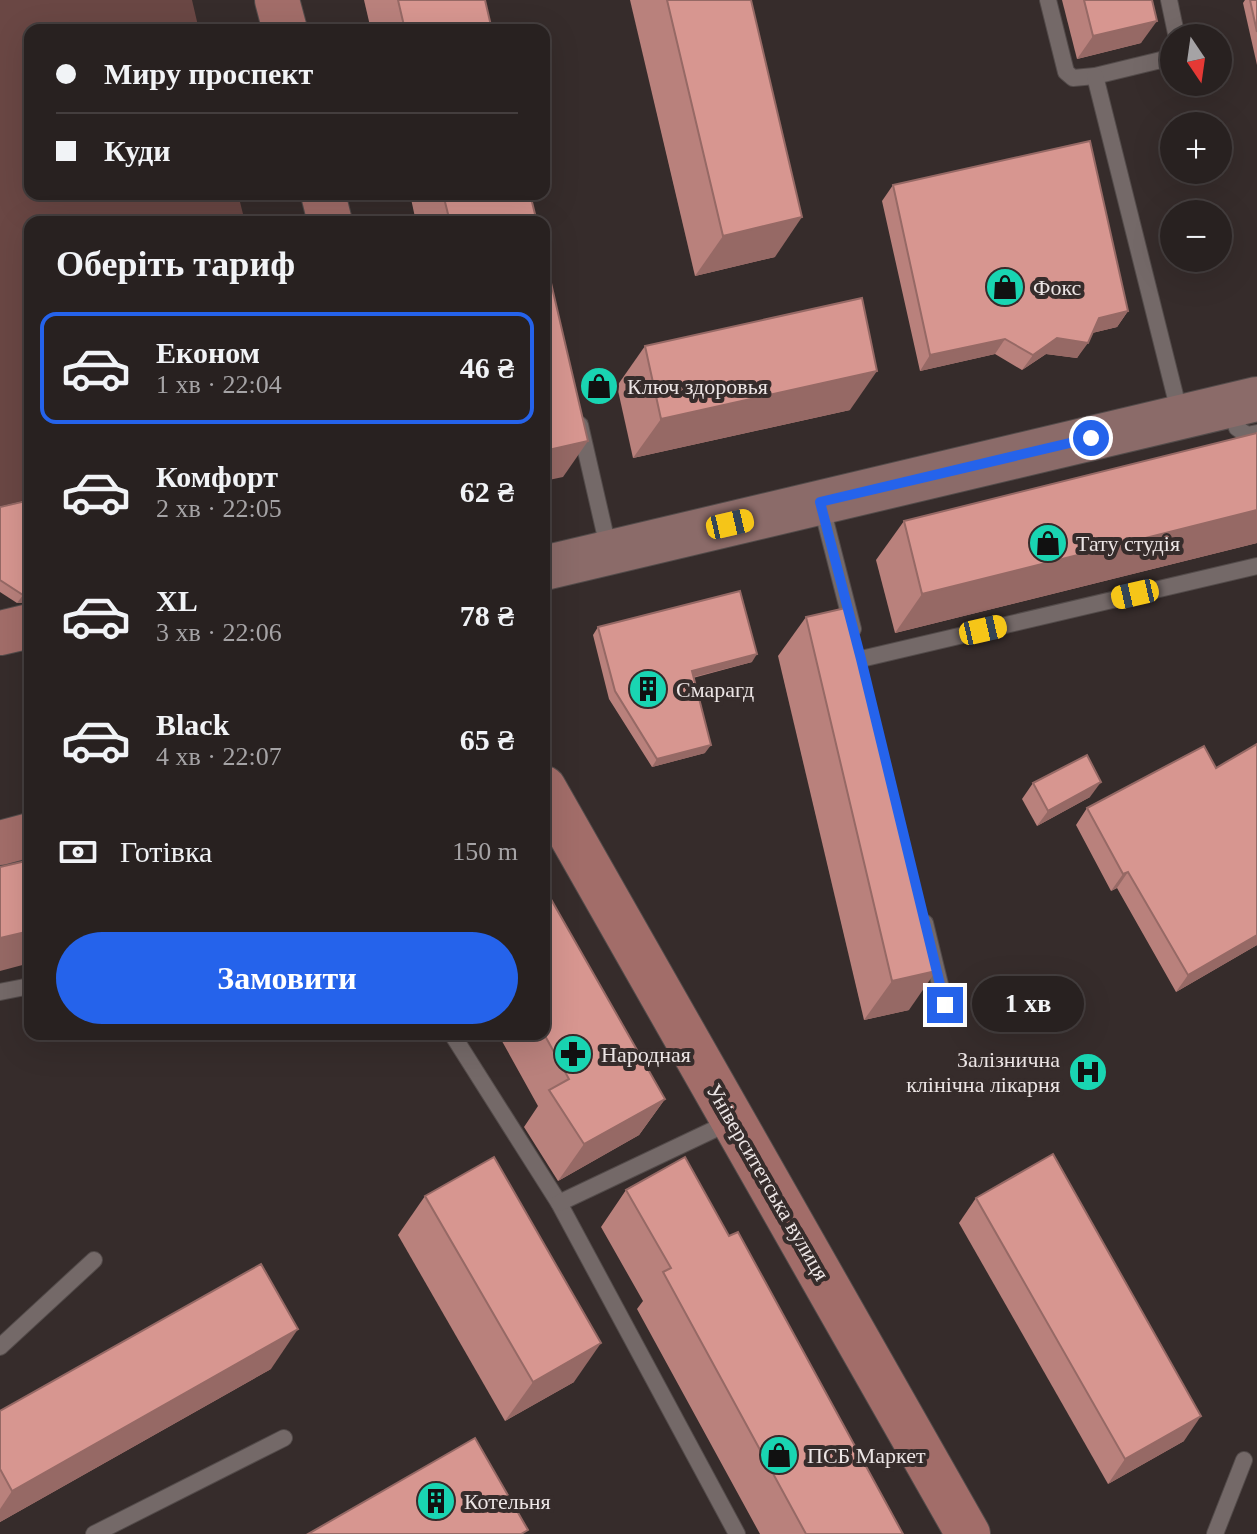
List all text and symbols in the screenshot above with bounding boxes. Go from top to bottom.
north arrow [1160,24,1232,96]
map controls [1160,24,1232,272]
text: Миру проспект [104,57,313,90]
button: + [1160,112,1232,184]
text: Куди [104,134,171,167]
button: − [1160,200,1232,272]
text: Оберіть тариф [56,244,295,284]
shop icon: Фокс [984,266,1026,308]
place label: Фокс [1033,275,1082,300]
icon: car [60,332,132,404]
text: Економ [156,336,260,369]
text: 46 ₴ [460,351,514,384]
shop icon: Ключ здоровья [578,365,620,407]
text: 1 хв · 22:04 [156,370,282,399]
place label: Ключ здоровья [627,374,768,399]
route start [1073,420,1109,456]
icon: car [60,456,132,528]
text: Комфорт [156,460,278,493]
text: 62 ₴ [460,475,514,508]
text: 2 хв · 22:05 [156,494,282,523]
car [704,507,756,541]
shop icon: Тату студія [1027,522,1069,564]
place label: Тату студія [1076,531,1180,556]
car [1109,577,1161,611]
icon: car [60,580,132,652]
text: XL [156,584,198,617]
text: 78 ₴ [460,599,514,632]
car [957,613,1009,647]
text: 3 хв · 22:06 [156,618,282,647]
building icon: Смарагд [627,668,669,710]
place label: Смарагд [676,677,754,702]
icon: car [60,704,132,776]
text: Black [156,708,229,741]
text: 65 ₴ [460,723,514,756]
text: 4 хв · 22:07 [156,742,282,771]
icon: cash [56,830,100,874]
text: Готівка [120,835,212,868]
text: 150 m [452,837,518,866]
button: Замовити [56,932,518,1024]
callout: 1 хв [973,977,1085,1033]
route end [927,987,963,1023]
text: 1 хв [1005,989,1051,1018]
pharmacy icon: Народная [552,1033,594,1075]
place label: Народная [601,1042,691,1067]
place label: Залізнична клінічна лікарня [906,1047,1060,1097]
hospital icon: Залізнична клінічна лікарня [1067,1051,1109,1093]
street label: Університетська вулиця [701,1079,835,1285]
shop icon: ПСБ Маркет [758,1434,800,1476]
place label: ПСБ Маркет [807,1443,926,1468]
building icon: Котельня [415,1480,457,1522]
place label: Котельня [464,1489,551,1514]

